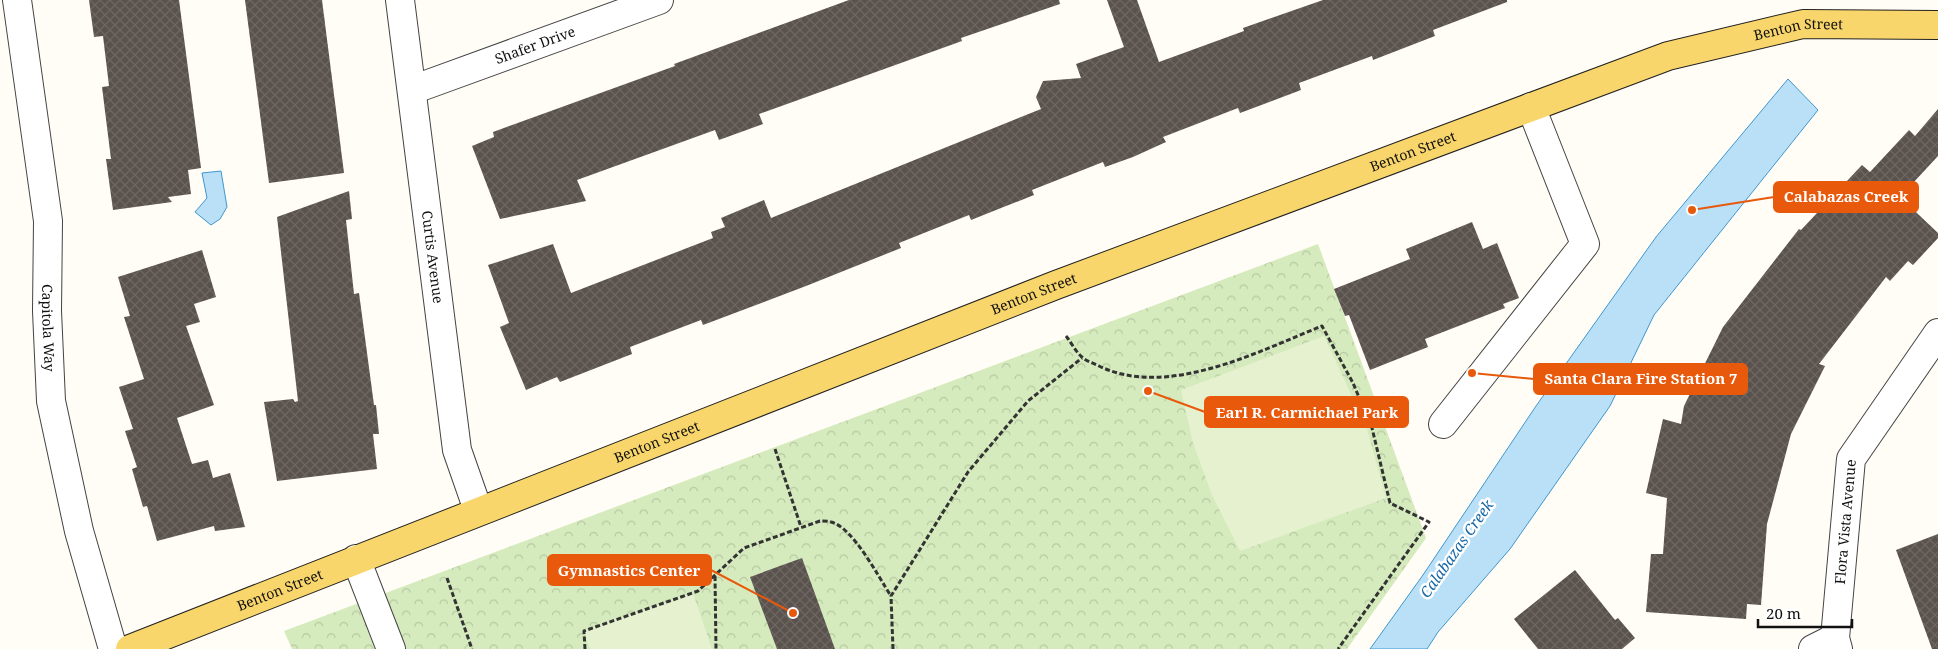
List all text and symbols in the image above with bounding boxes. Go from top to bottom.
street label: Benton Street [1752,14,1843,44]
street label: Shafer Drive [492,21,578,68]
street label: Benton Street [1367,126,1458,176]
callout: Calabazas Creek [1774,182,1918,212]
text: Calabazas Creek [1784,186,1909,206]
street label: Curtis Avenue [418,209,448,304]
street label: Benton Street [988,268,1079,319]
street label: Capitola Way [38,284,60,372]
callout: Santa Clara Fire Station 7 [1534,364,1747,394]
text: Santa Clara Fire Station 7 [1544,368,1738,388]
callout: Earl R. Carmichael Park [1205,397,1408,427]
text: Earl R. Carmichael Park [1216,402,1399,422]
street label: Benton Street [611,416,702,467]
street label: Flora Vista Avenue [1830,459,1860,585]
water label: Calabazas Creek [1415,495,1498,601]
callout: Gymnastics Center [548,555,711,585]
text: Gymnastics Center [558,560,701,580]
street label: Benton Street [234,564,325,615]
scale bar [1758,596,1852,628]
text: 20 m [1766,603,1801,623]

